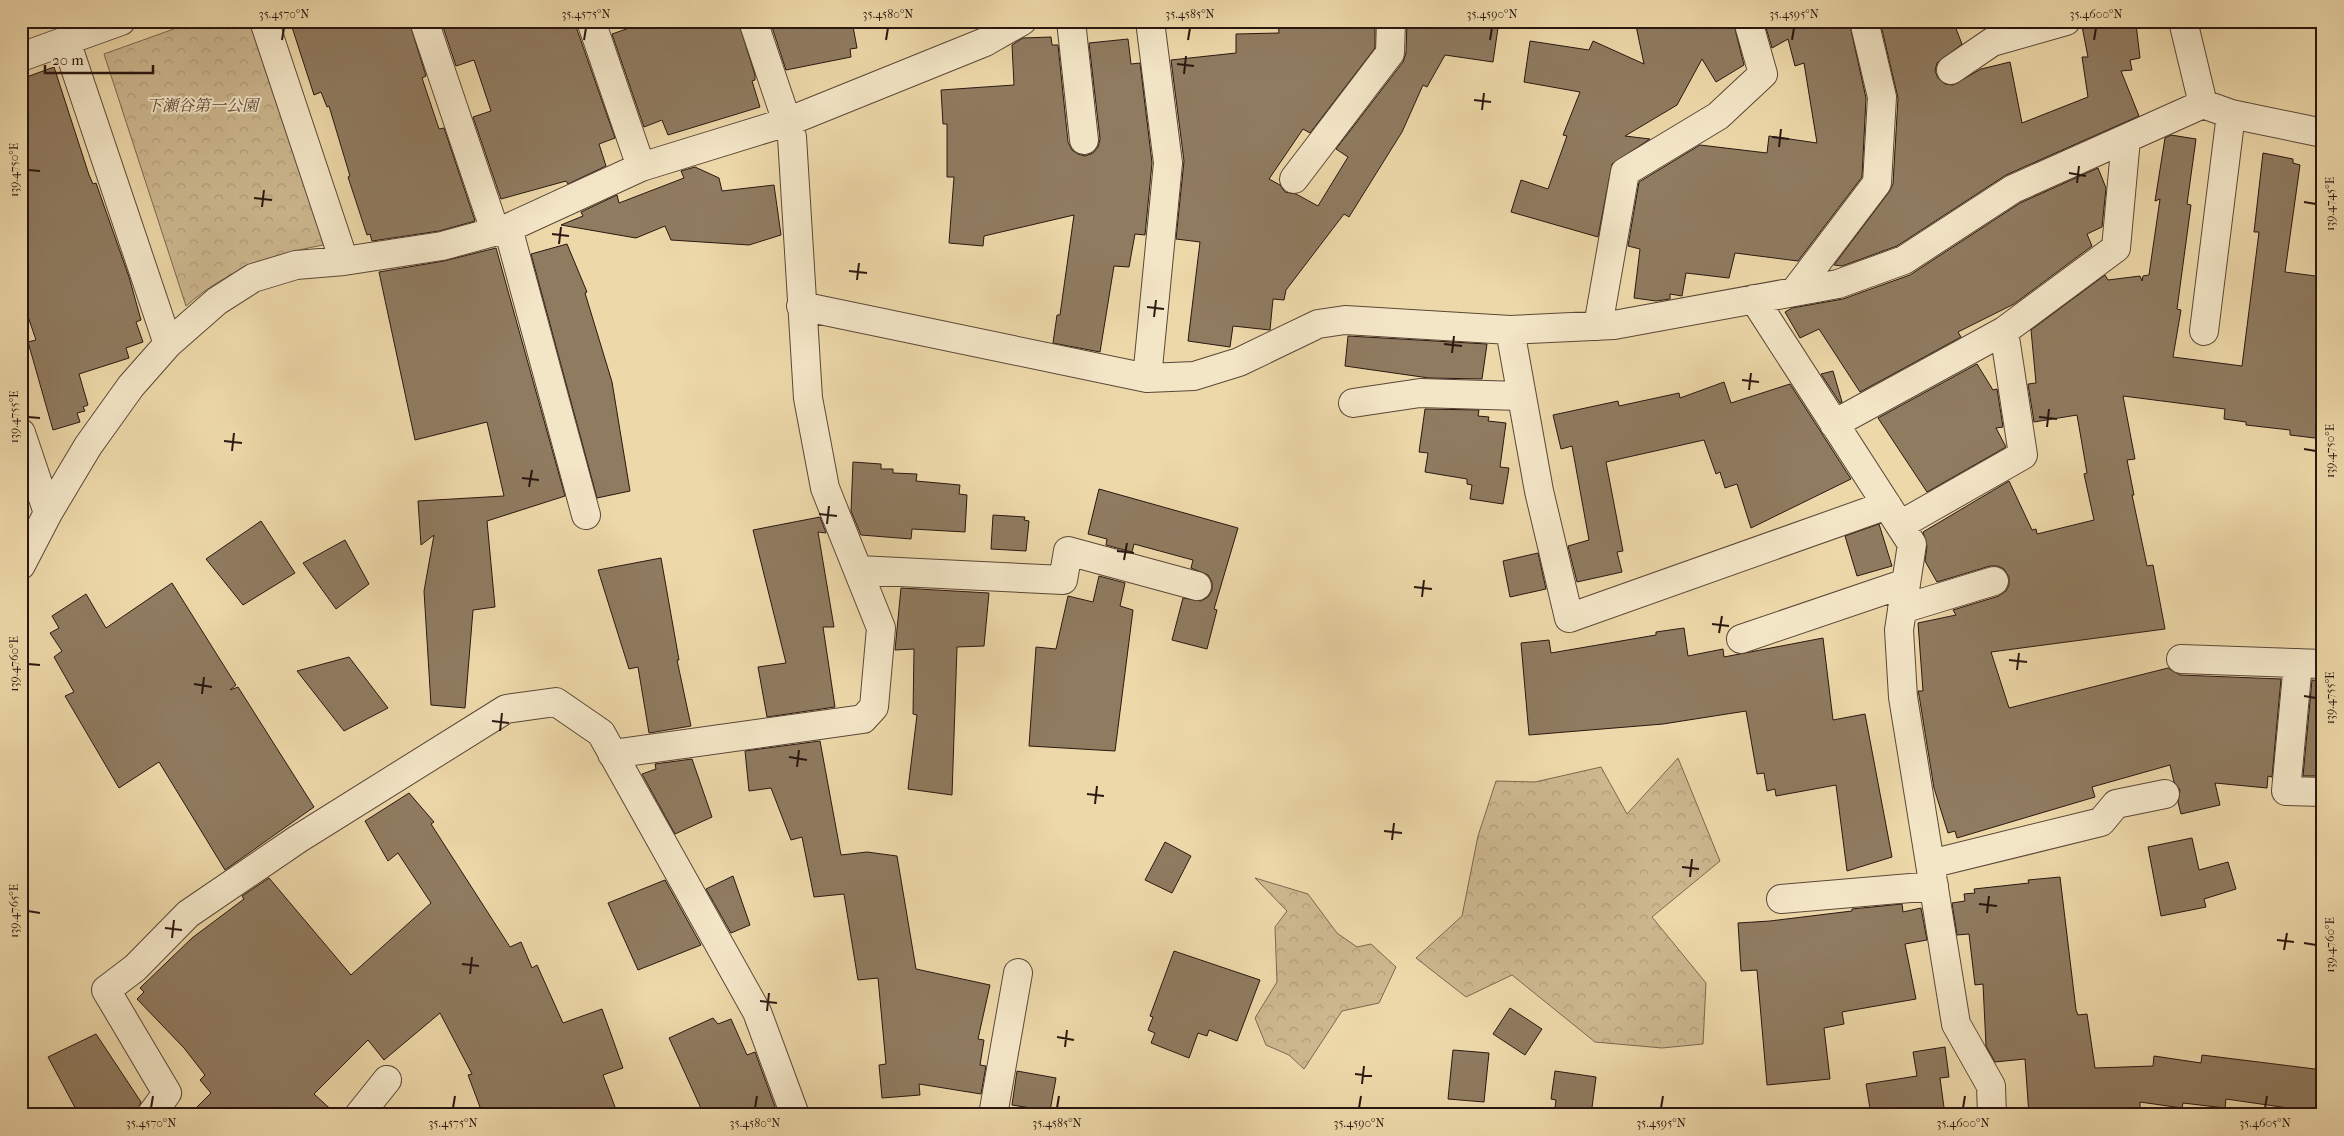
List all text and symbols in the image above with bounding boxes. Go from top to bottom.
text: 35.4570°N [259,7,309,21]
text: 35.4575°N [561,7,611,21]
text: 35.4580°N [863,7,913,21]
text: 35.4585°N [1165,7,1215,21]
text: 35.4590°N [1466,7,1518,21]
text: 35.4595°N [1769,7,1819,21]
text: 35.4600°N [2069,7,2123,21]
scale bar [45,42,152,74]
text: 20 m [52,51,84,69]
park label: 下瀬谷第一公園 [146,96,261,115]
text: 139.4750°E [7,143,21,197]
text: 139.4745°E [2323,177,2337,231]
text: 139.4755°E [7,391,21,443]
text: 139.4750°E [2323,424,2337,478]
text: 139.4760°E [7,636,21,692]
text: 139.4755°E [2323,672,2337,724]
text: 139.4765°E [7,884,21,938]
text: 139.4760°E [2323,917,2337,973]
text: 35.4570°N [126,1116,176,1130]
text: 35.4575°N [428,1116,478,1130]
text: 35.4580°N [730,1116,780,1130]
text: 35.4585°N [1032,1116,1082,1130]
text: 35.4590°N [1333,1116,1385,1130]
text: 35.4595°N [1636,1116,1686,1130]
text: 35.4600°N [1936,1116,1990,1130]
text: 35.4605°N [2239,1116,2291,1130]

